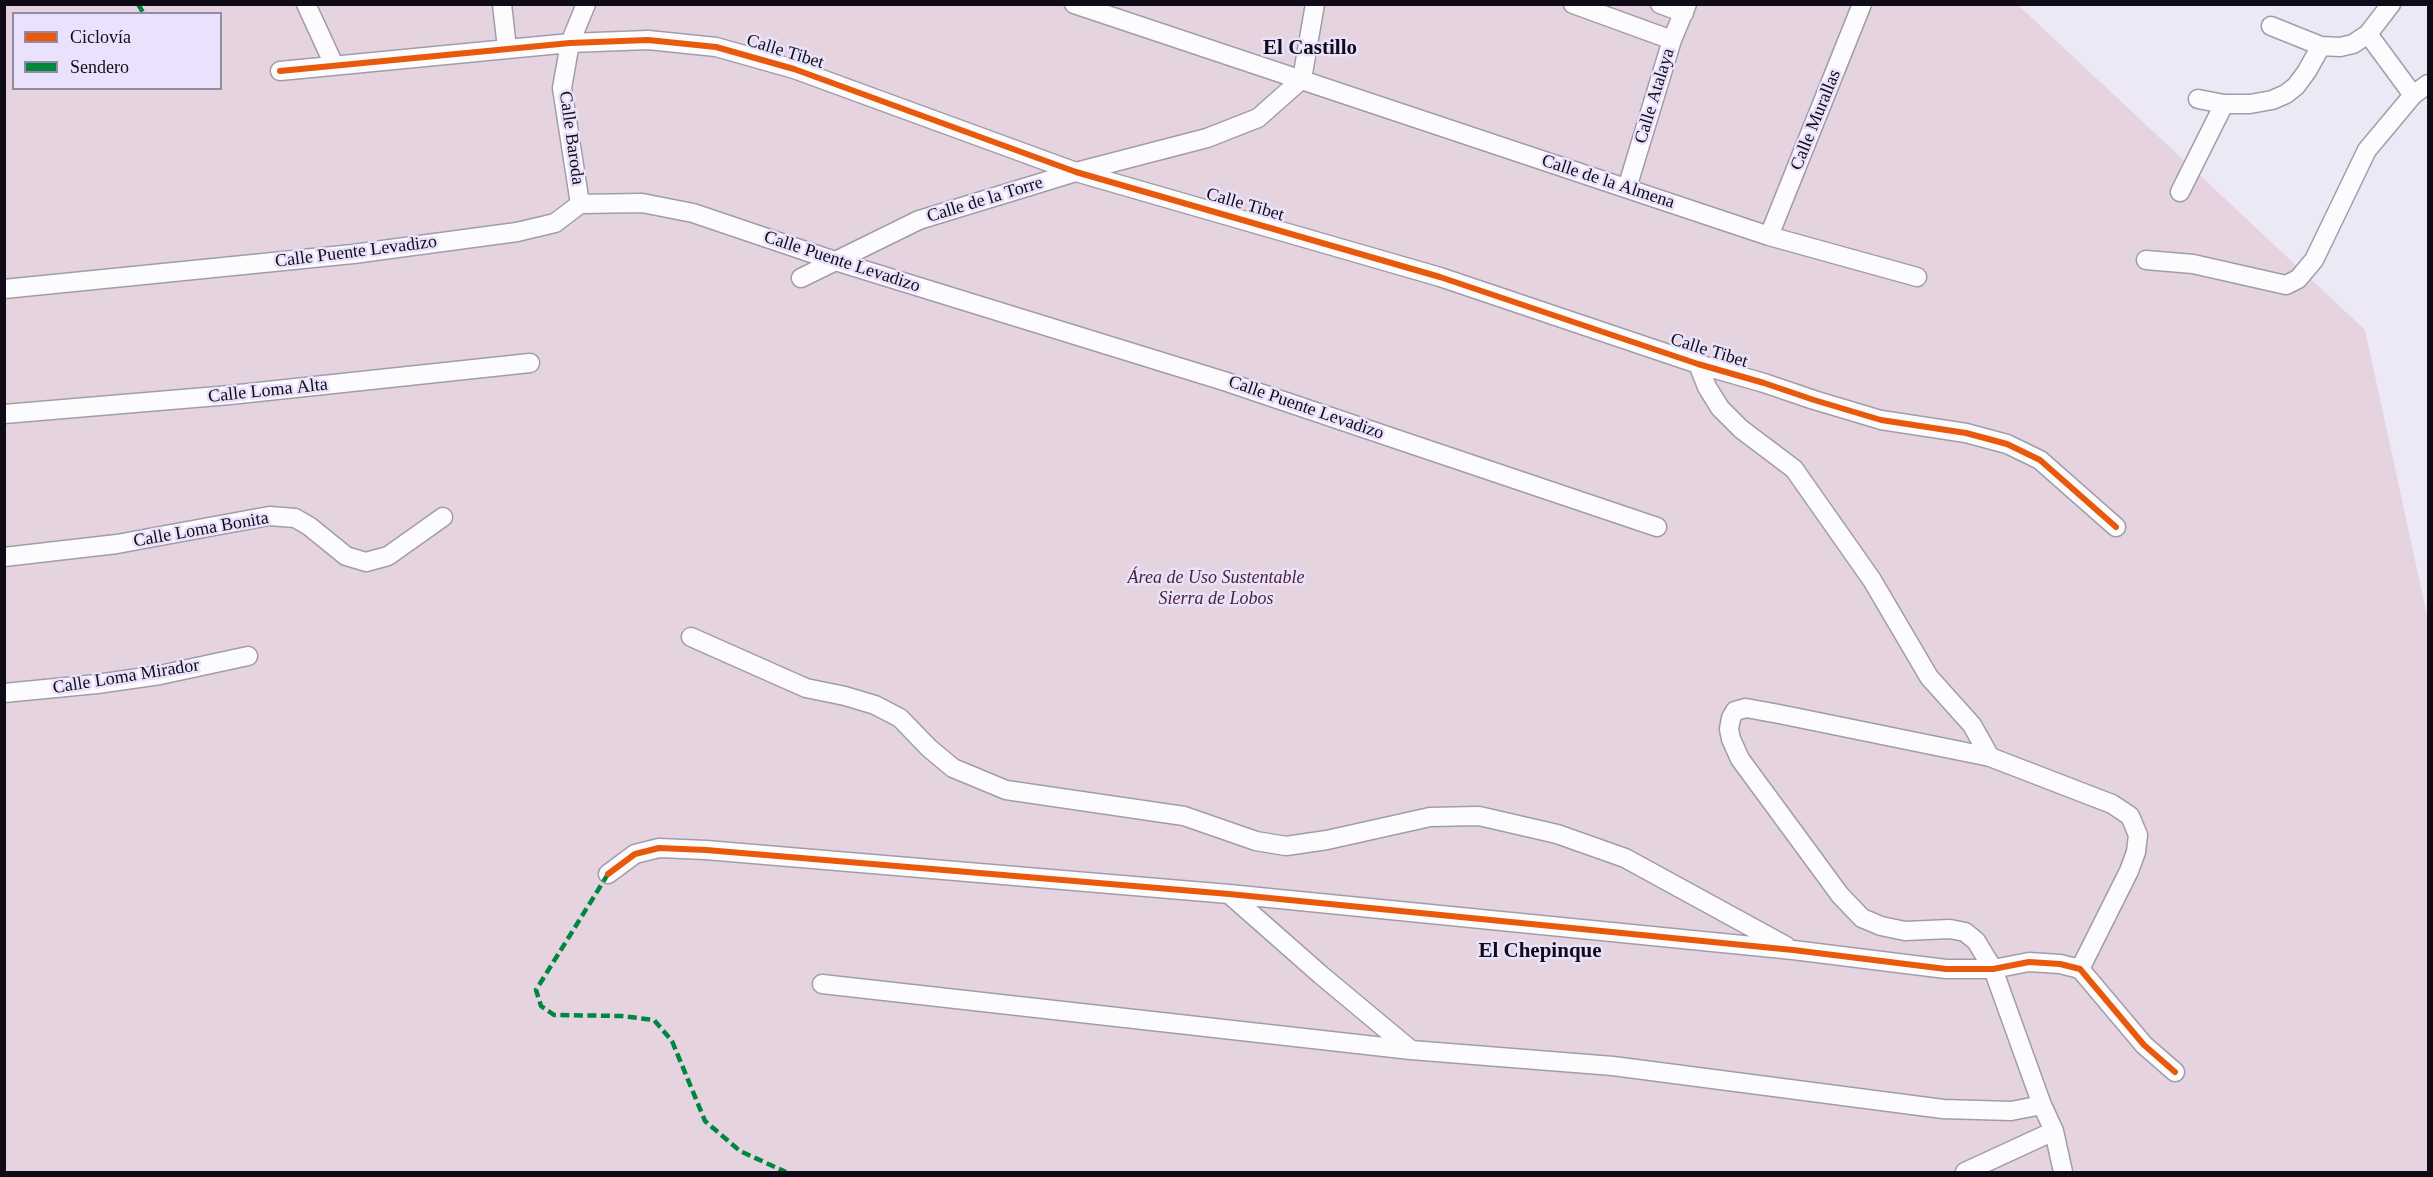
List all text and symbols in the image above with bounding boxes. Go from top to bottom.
legend [12,12,222,90]
text: Ciclovía [70,27,131,47]
street label: Calle Tibet [744,30,826,74]
district label: El Castillo [1263,36,1357,62]
street label: Calle Atalaya [1630,46,1680,146]
text: Sendero [70,57,129,77]
street label: Calle Murallas [1786,67,1846,173]
street label: Calle Baroda [554,90,588,186]
street label: Calle de la Almena [1539,150,1677,214]
street label: Calle de la Torre [924,172,1046,228]
street label: Calle Tibet [1204,184,1286,226]
street label: Calle Puente Levadizo [761,227,923,297]
street label: Calle Puente Levadizo [274,231,438,273]
street label: Calle Tibet [1668,329,1750,373]
street label: Calle Puente Levadizo [1225,371,1387,445]
street label: Calle Loma Alta [207,374,329,408]
street label: Calle Loma Bonita [132,507,270,553]
park label: Área de Uso Sustentable Sierra de Lobos [1128,567,1304,610]
street label: Calle Loma Mirador [51,655,201,699]
district label: El Chepinque [1478,939,1602,965]

